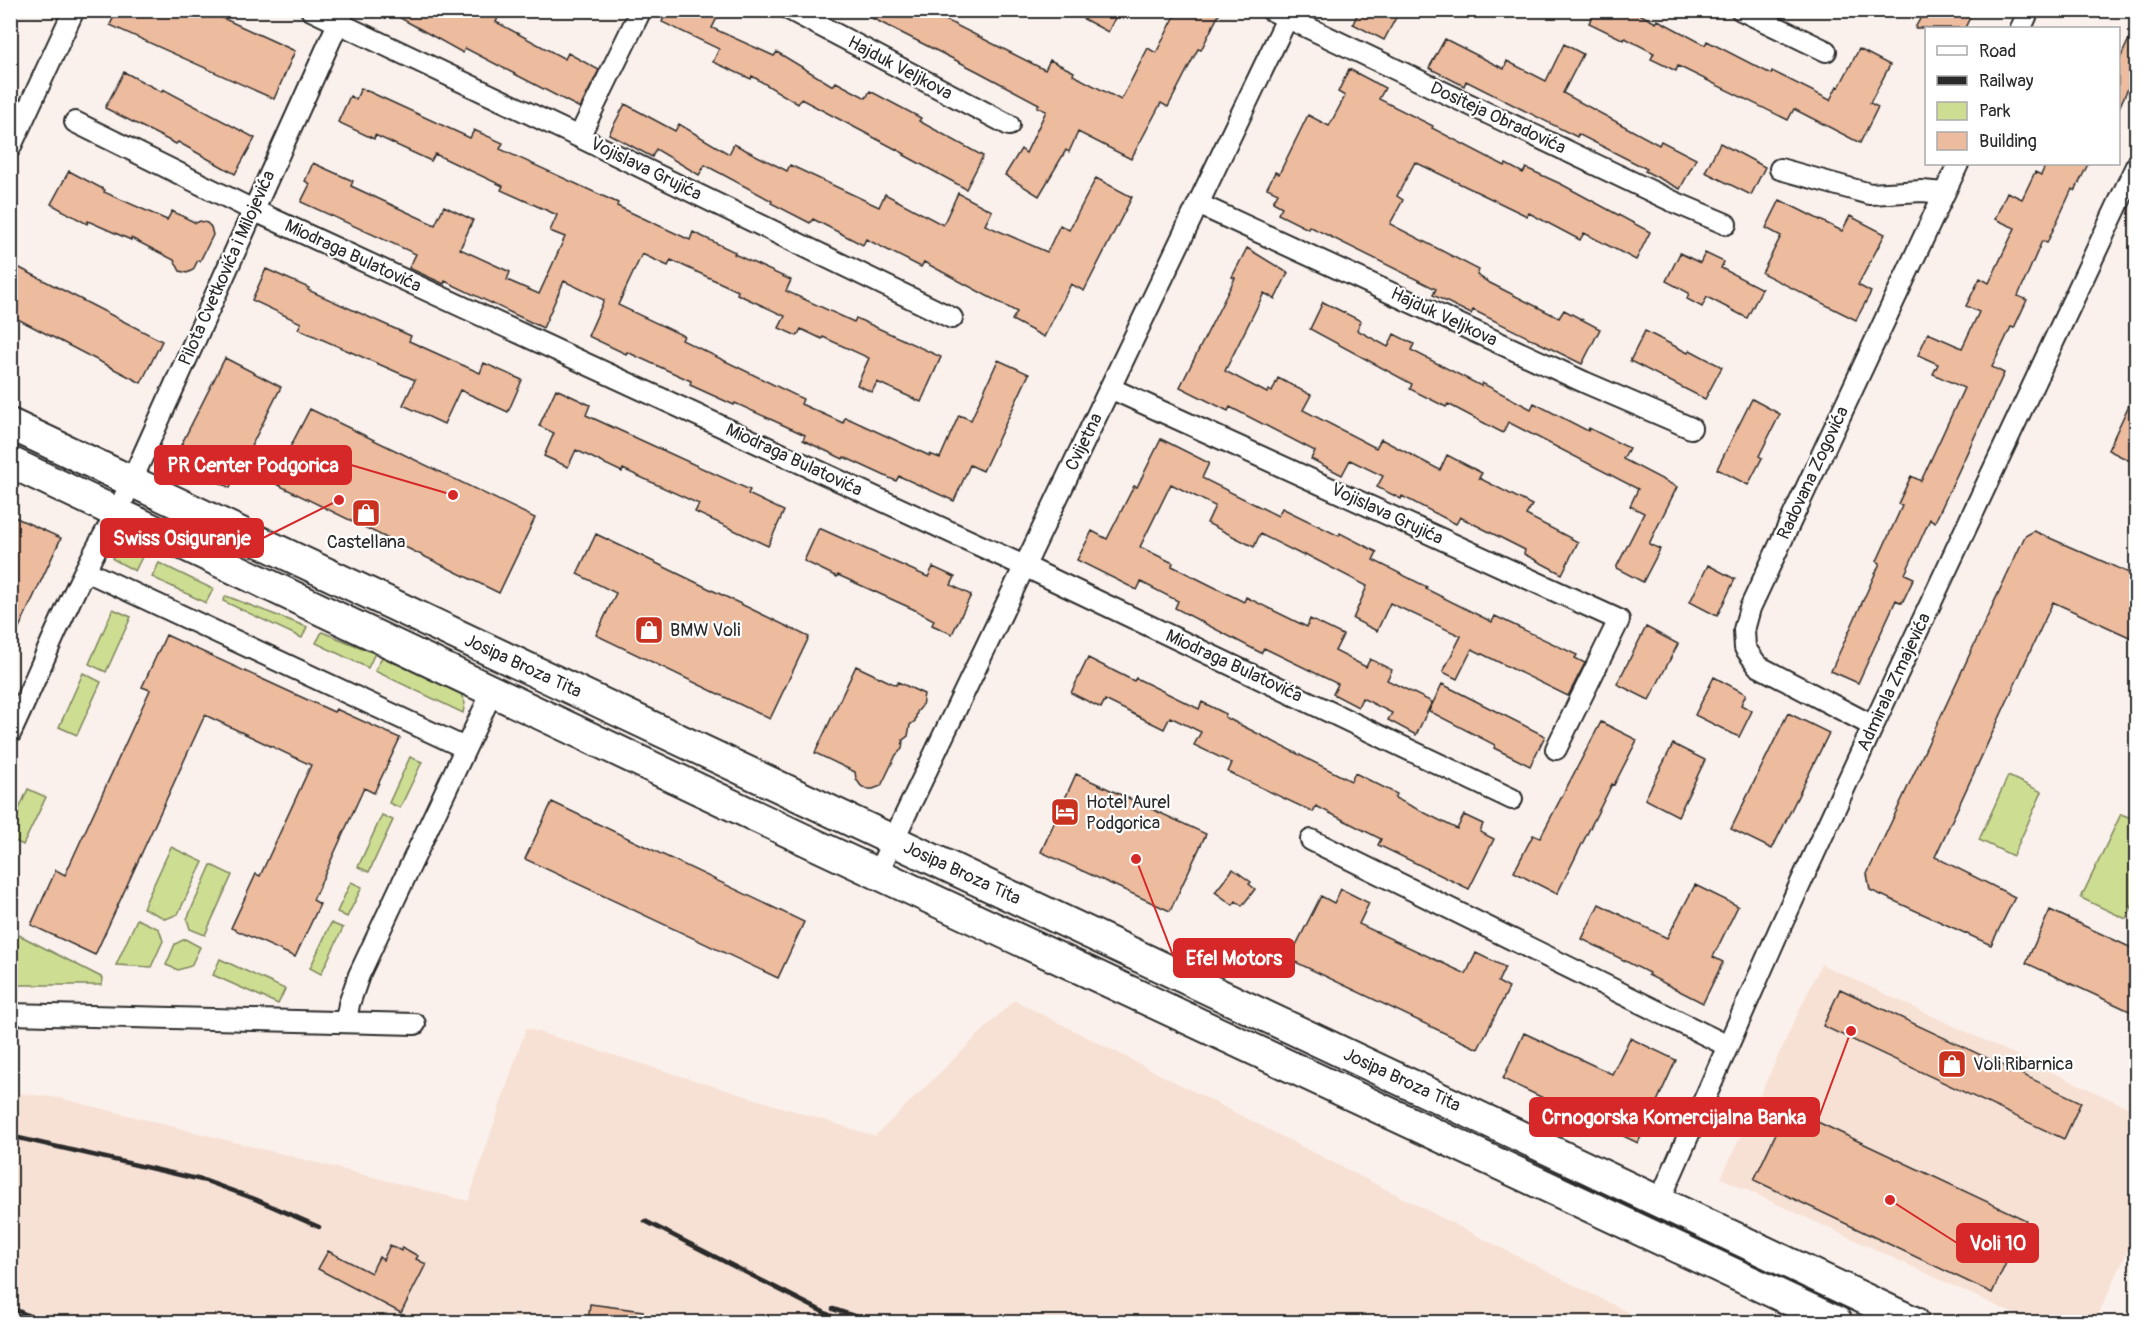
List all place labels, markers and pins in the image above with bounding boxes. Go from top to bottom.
callout: PR Center Podgorica [155,446,351,484]
shop icon: Castellana [350,497,382,529]
callout: Swiss Osiguranje [101,519,263,557]
place label: Castellana [327,531,405,554]
shop icon: BMW Voli [633,614,665,646]
place label: BMW Voli [670,619,740,642]
place label: Hotel Aurel Podgorica [1086,791,1171,835]
hotel icon: Hotel Aurel Podgorica [1049,796,1081,828]
callout: Efel Motors [1174,939,1294,977]
shop icon: Voli Ribarnica [1936,1048,1968,1080]
place label: Voli Ribarnica [1973,1053,2073,1076]
callout: Crnogorska Komercijalna Banka [1530,1098,1819,1136]
callout: Voli 10 [1957,1224,2038,1262]

